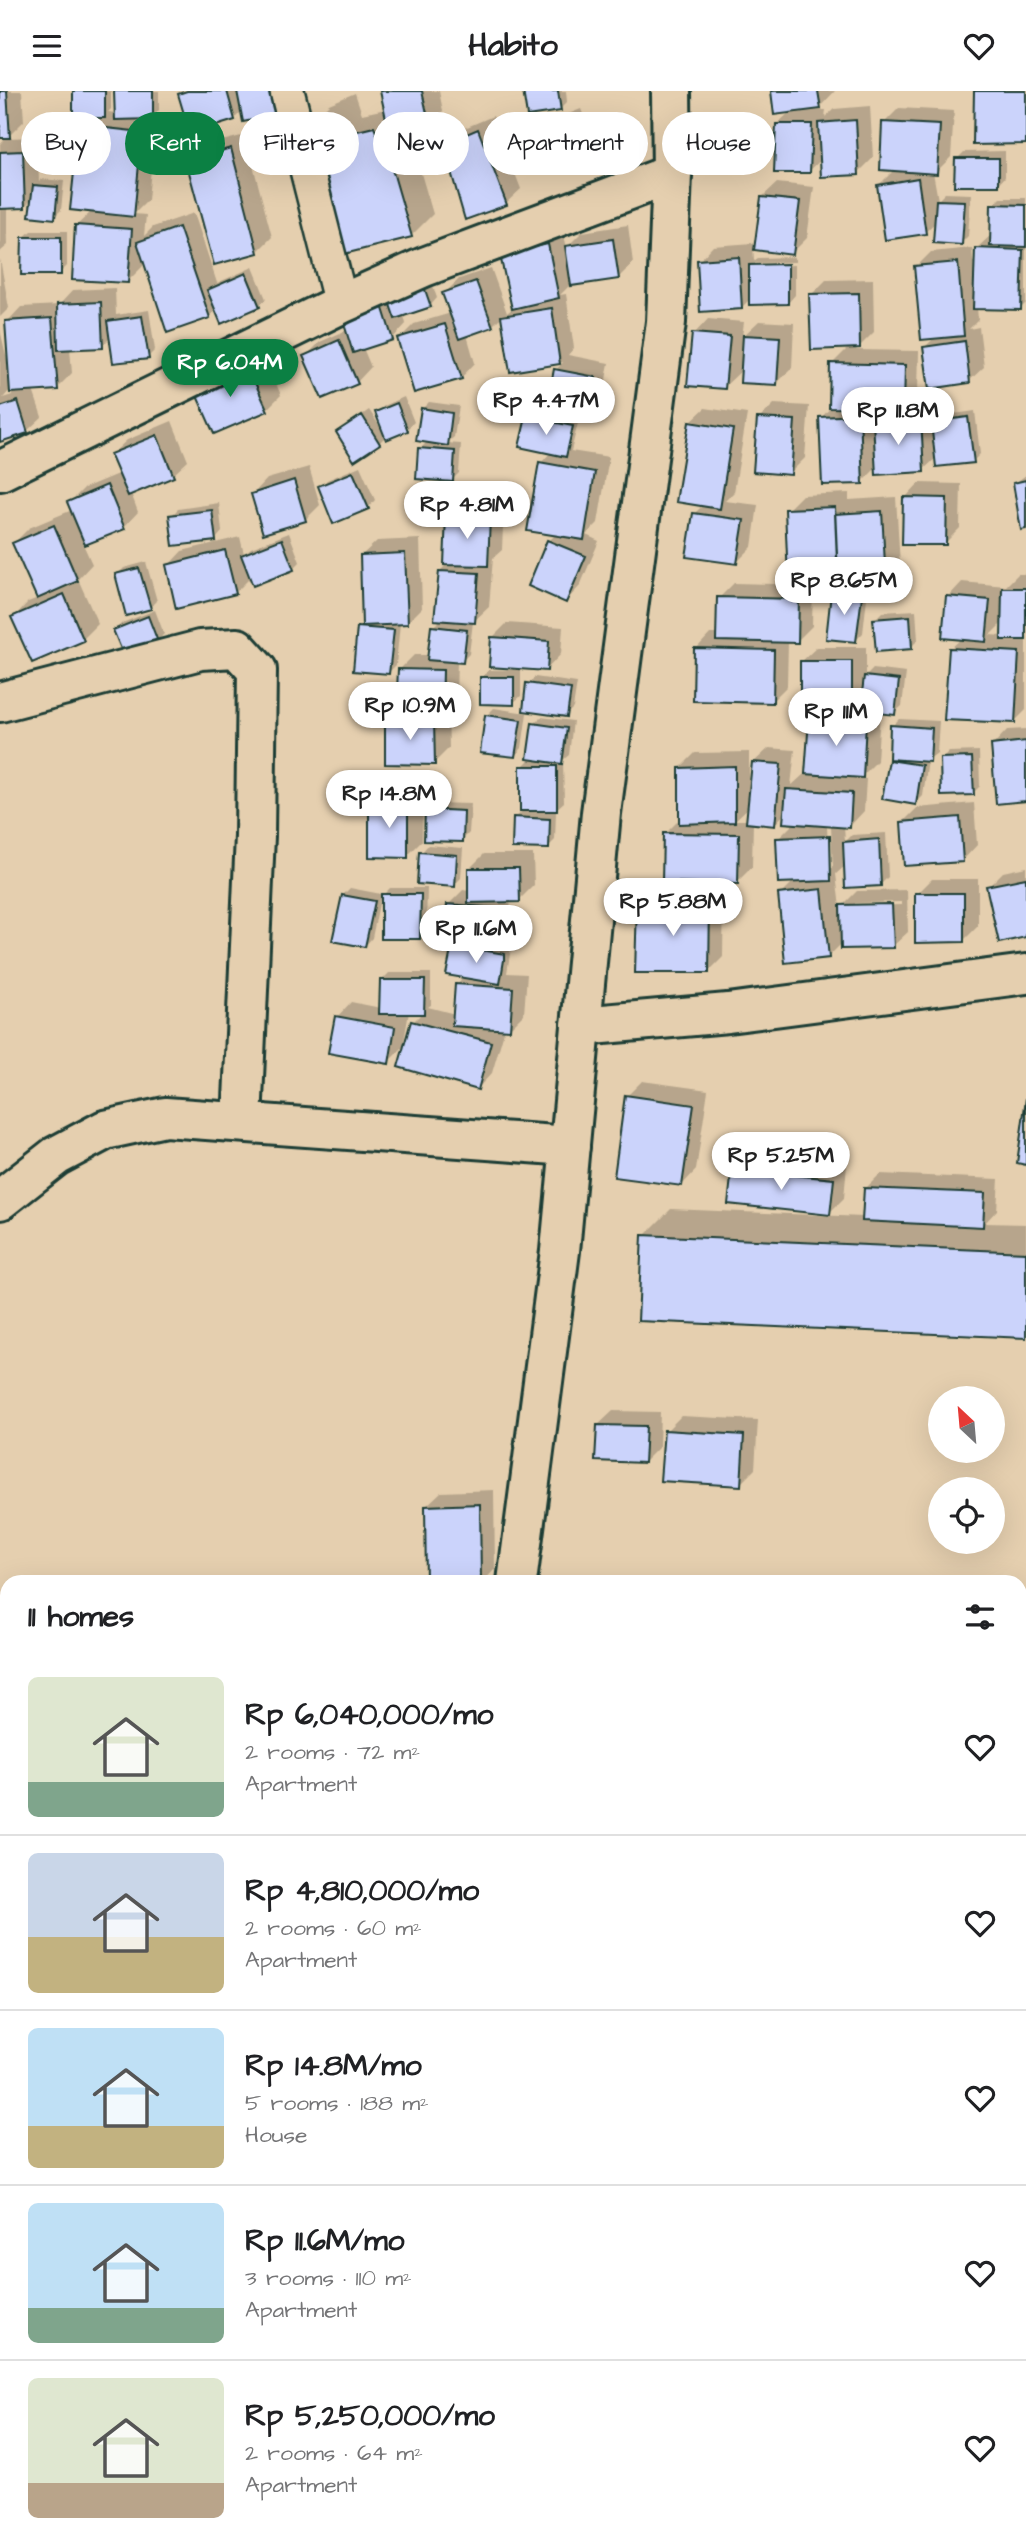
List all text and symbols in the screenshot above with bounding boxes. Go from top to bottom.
text: Habito [468,23,558,68]
icon: menu [28,27,66,65]
icon: heart [960,27,998,65]
chip: Buy [21,112,111,175]
chip: Rent [125,112,225,175]
chip: Filters [239,112,359,175]
chip: New [373,112,469,175]
chip: Apartment [483,112,648,175]
chip: House [662,112,775,175]
pin: Rp 6.04M [158,339,302,399]
text: Rp 6.04M [177,346,283,378]
pin: Rp 4.47M [474,377,618,437]
text: Rp 4.47M [493,384,599,416]
pin: Rp 11.8M [826,387,970,447]
text: Rp 11.8M [857,394,939,426]
pin: Rp 4.81M [395,482,539,541]
text: Rp 4.81M [420,488,514,520]
pin: Rp 8.65M [772,557,916,617]
text: Rp 8.65M [791,564,897,596]
pin: Rp 10.9M [338,683,482,742]
text: Rp 10.9M [364,689,456,721]
pin: Rp 11M [779,689,893,748]
text: Rp 11M [804,695,868,727]
pin: Rp 14.8M [317,771,461,830]
text: Rp 14.8M [342,777,436,809]
pin: Rp 5.88M [601,879,745,938]
text: Rp 5.88M [620,885,726,917]
pin: Rp 11.6M [404,905,548,965]
text: Rp 11.6M [436,912,516,944]
pin: Rp 5.25M [709,1133,853,1192]
text: Rp 5.25M [728,1139,834,1171]
north arrow [928,1386,1004,1463]
map controls [928,1386,1005,1554]
button: locate [928,1477,1005,1554]
text: 11 homes [28,1596,134,1638]
icon: filters [961,1598,999,1636]
text: Rp 6,040,000/mo [245,1694,494,1736]
icon: home [84,1705,168,1789]
icon: heart [961,1728,999,1766]
text: 2 rooms · 72 m² [245,1736,420,1768]
text: Apartment [245,1768,357,1800]
text: Rp 4,810,000/mo [245,1870,479,1912]
icon: home [84,1881,168,1965]
icon: heart [961,1904,999,1942]
text: 2 rooms · 60 m² [245,1912,422,1944]
text: Apartment [245,1944,357,1976]
text: Rp 14.8M/mo [245,2045,422,2087]
icon: home [84,2056,168,2140]
icon: heart [961,2079,999,2117]
text: 5 rooms · 188 m² [245,2087,429,2119]
text: House [245,2119,308,2151]
text: Rp 11.6M/mo [245,2220,405,2262]
icon: home [84,2231,168,2315]
icon: heart [961,2254,999,2292]
text: 3 rooms · 110 m² [245,2262,412,2294]
text: Apartment [245,2294,357,2326]
text: Rp 5,250,000/mo [245,2395,495,2437]
icon: home [84,2406,168,2490]
icon: heart [961,2429,999,2467]
text: 2 rooms · 64 m² [245,2437,423,2469]
text: Apartment [245,2469,357,2501]

